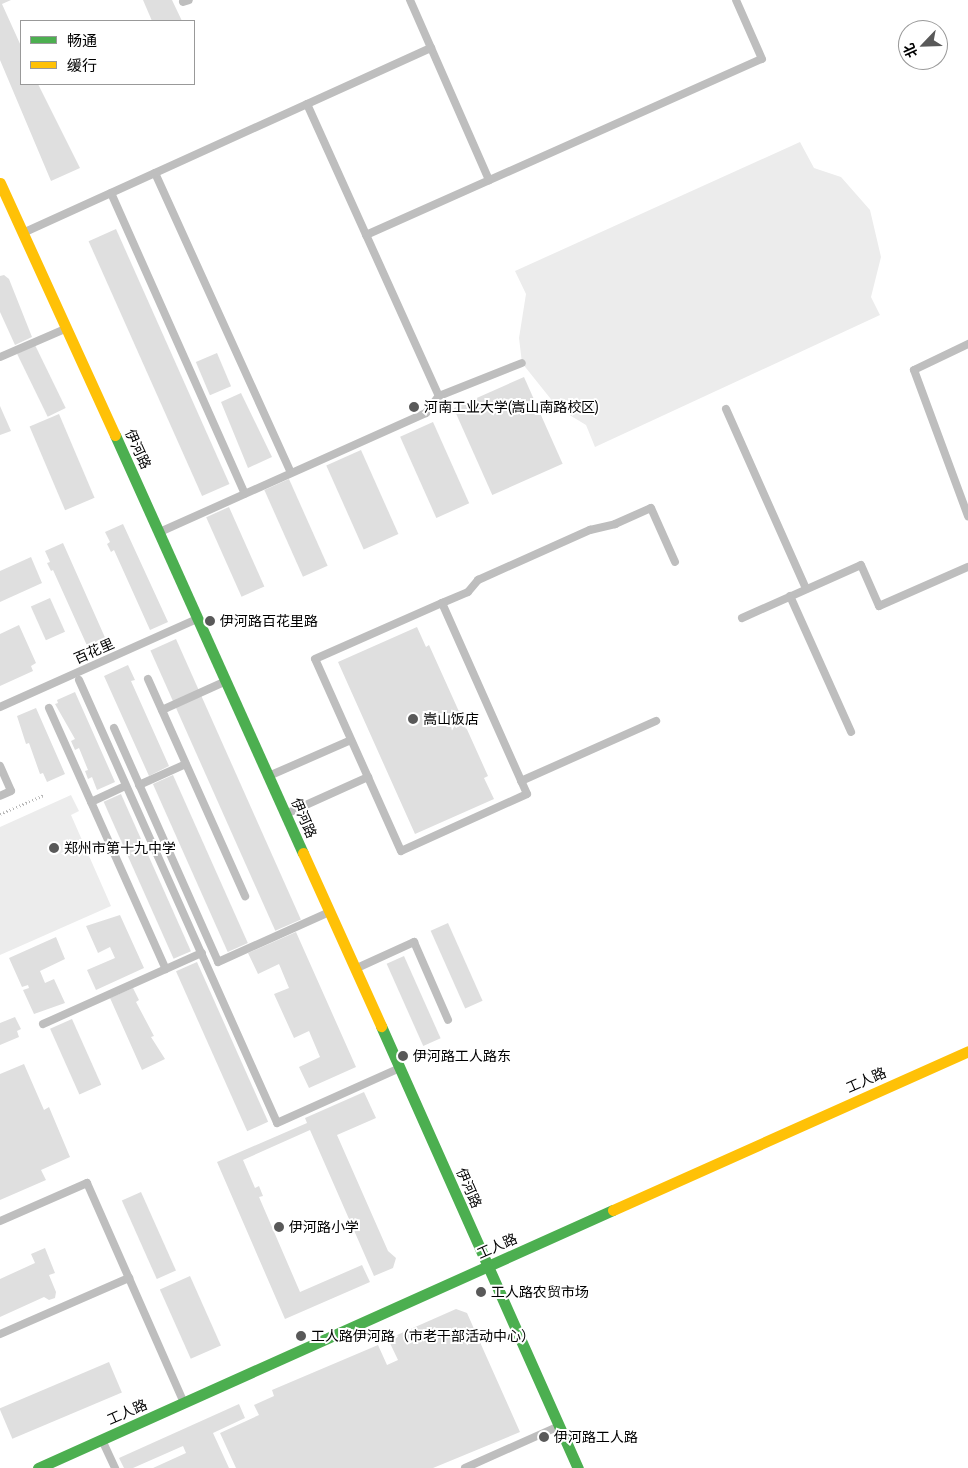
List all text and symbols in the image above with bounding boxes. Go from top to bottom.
legend [20,20,195,85]
north arrow [898,20,948,70]
text: 畅通 [67,32,97,49]
text: 北 [900,41,920,60]
text: 缓行 [67,57,97,74]
place label: 河南工业大学(嵩山南路校区) [424,399,599,415]
marker: 河南工业大学(嵩山南路校区) [408,401,420,413]
street label: 伊河路 [122,426,154,472]
place label: 伊河路百花里路 [220,613,318,629]
marker: 伊河路百花里路 [204,615,216,627]
street label: 百花里 [71,635,117,667]
place label: 嵩山饭店 [423,711,479,727]
marker: 嵩山饭店 [407,713,419,725]
street label: 伊河路 [288,795,320,841]
place label: 郑州市第十九中学 [64,840,176,856]
marker: 郑州市第十九中学 [48,842,60,854]
place label: 伊河路工人路东 [413,1048,511,1064]
marker: 伊河路工人路东 [397,1050,409,1062]
street label: 工人路 [843,1064,889,1096]
street label: 伊河路 [453,1165,485,1211]
place label: 伊河路小学 [289,1219,359,1235]
marker: 伊河路小学 [273,1221,285,1233]
street label: 工人路 [474,1230,520,1262]
place label: 工人路农贸市场 [491,1284,589,1300]
marker: 工人路农贸市场 [475,1286,487,1298]
place label: 工人路伊河路（市老干部活动中心） [311,1328,535,1344]
marker: 工人路伊河路（市老干部活动中心） [295,1330,307,1342]
street label: 工人路 [104,1396,150,1428]
place label: 伊河路工人路 [554,1429,638,1445]
marker: 伊河路工人路 [538,1431,550,1443]

